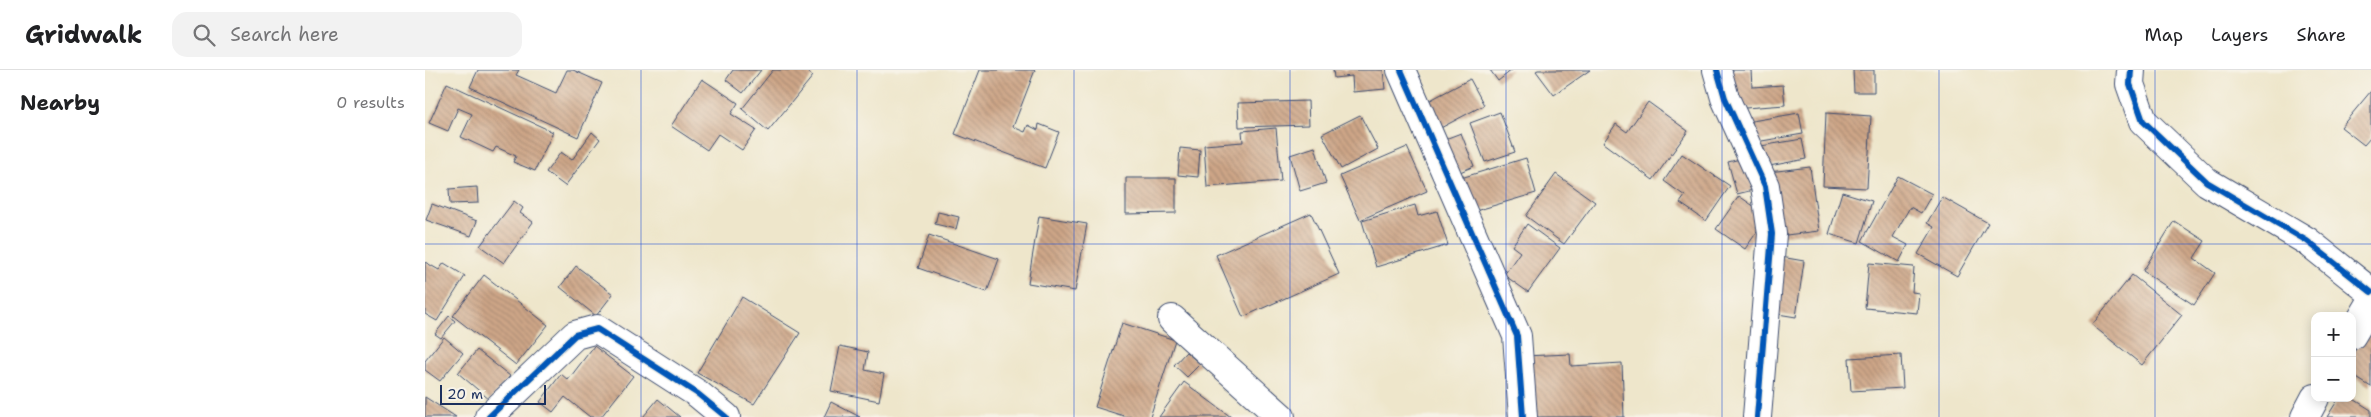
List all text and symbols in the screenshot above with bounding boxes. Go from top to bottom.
search box [172,12,522,57]
text: Gridwalk [25,19,142,51]
icon: search [190,21,218,49]
text: Search here [230,22,339,47]
text: Map [2145,23,2183,47]
text: Layers [2211,23,2268,47]
text: Share [2296,23,2346,47]
text: Nearby [20,89,100,117]
text: 0 results [336,92,405,113]
map controls [2311,312,2356,402]
button: + [2311,312,2356,357]
button: − [2311,357,2356,402]
scale bar [440,382,546,405]
text: 20 m [447,385,483,403]

